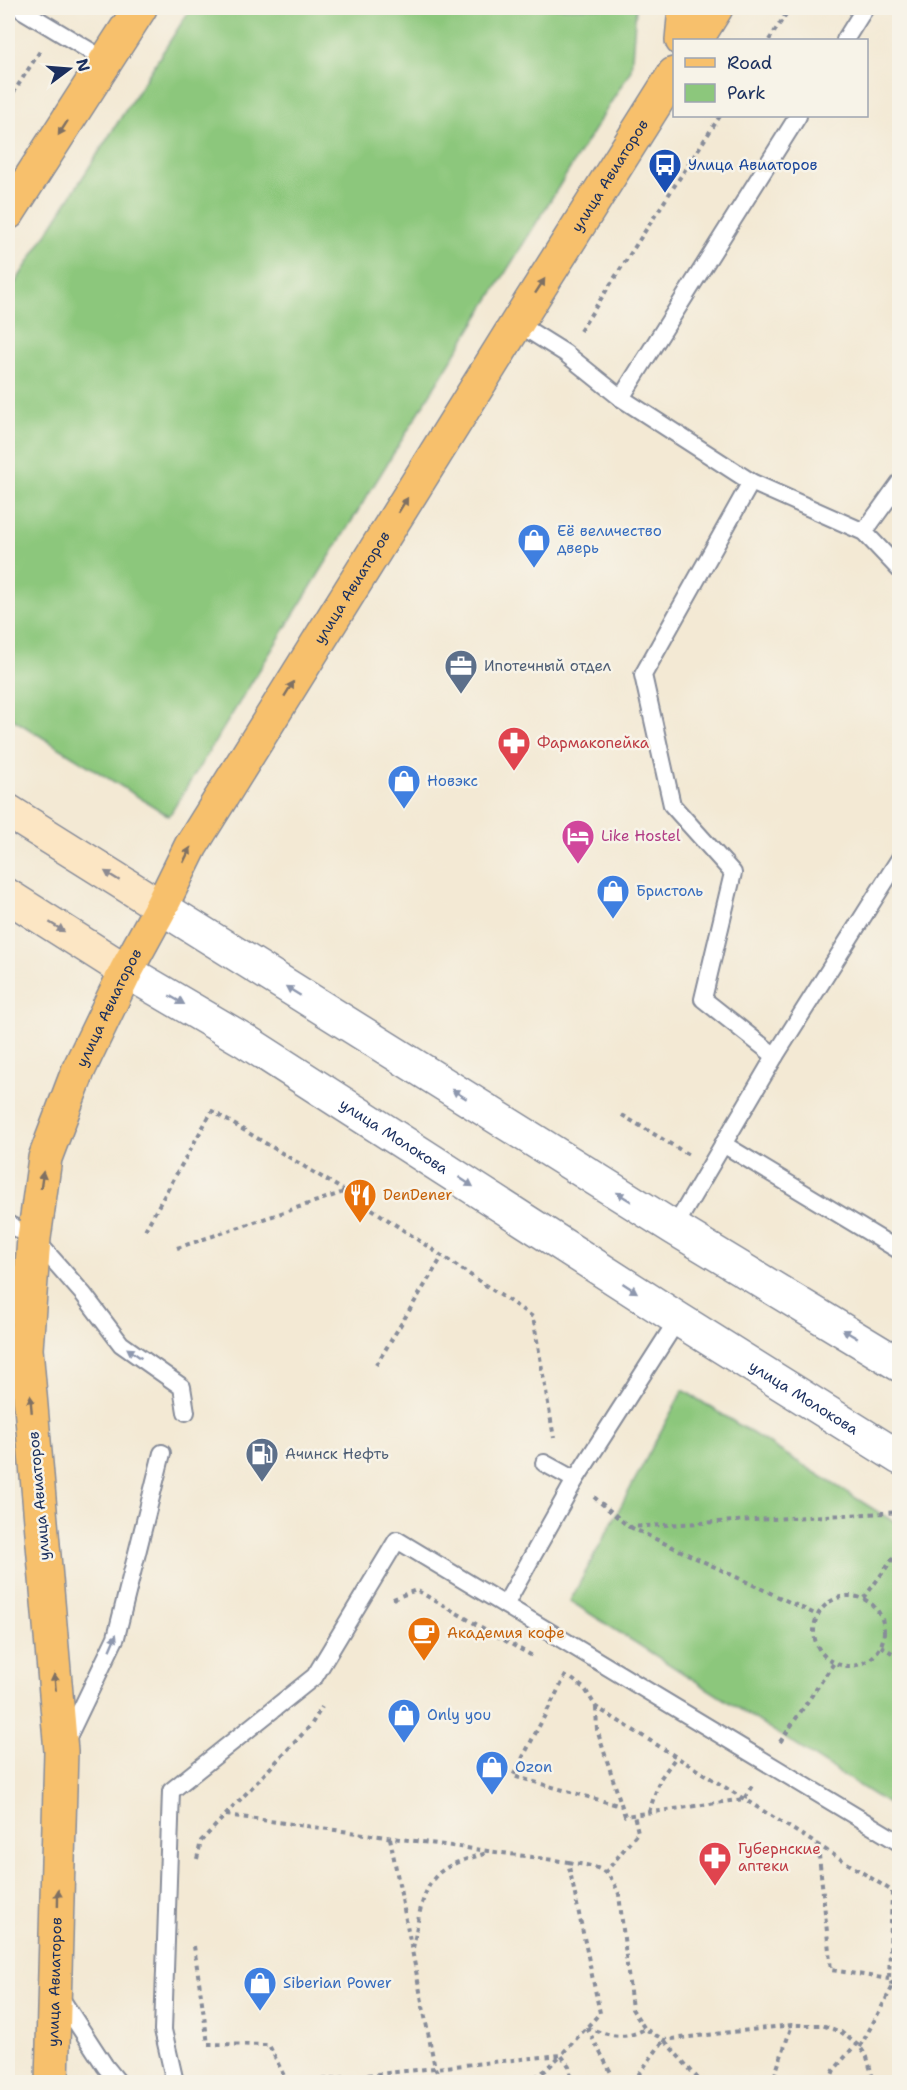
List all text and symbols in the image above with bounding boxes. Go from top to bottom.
north arrow [39,39,99,99]
legend [673,39,868,117]
text: Road [727,51,772,75]
text: N [71,56,95,74]
text: Park [727,81,766,105]
street label: улица Авиаторов [567,116,653,236]
one-way arrow [58,120,69,136]
bus stop icon: Улица Авиаторов [647,147,683,194]
place label: Улица Авиаторов [688,155,818,175]
one-way arrow [534,279,546,295]
one-way arrow [398,497,409,513]
place label: Её величество дверь [557,521,662,558]
shop icon: Её величество дверь [516,522,552,569]
street label: улица Авиаторов [309,527,395,648]
office icon: Ипотечный отдел [443,648,479,695]
place label: Ипотечный отдел [484,656,612,676]
one-way arrow [284,680,295,697]
pharmacy icon: Фармакопейка [496,725,532,772]
place label: Фармакопейка [537,733,650,753]
shop icon: Новэкс [386,763,422,810]
place label: Новэкс [427,771,478,791]
hotel icon: Like Hostel [560,818,596,865]
place label: Like Hostel [601,826,681,846]
one-way arrow [182,846,192,863]
one-way arrow [104,871,120,882]
shop icon: Бристоль [595,873,631,920]
place label: Бристоль [636,881,703,901]
one-way arrow [49,921,65,932]
street label: улица Авиаторов [71,945,146,1070]
one-way arrow [285,986,301,997]
one-way arrow [169,995,185,1006]
one-way arrow [451,1089,467,1100]
street label: улица Молокова [336,1094,453,1179]
one-way arrow [38,1170,47,1189]
restaurant icon: DenDener [342,1177,378,1224]
one-way arrow [458,1177,475,1188]
place label: DenDener [383,1185,452,1205]
one-way arrow [616,1191,632,1202]
one-way arrow [622,1283,638,1294]
one-way arrow [841,1329,858,1340]
one-way arrow [126,1347,142,1359]
street label: улица Молокова [745,1356,863,1440]
one-way arrow [26,1395,35,1414]
street label: улица Авиаторов [23,1431,55,1561]
fuel station icon: Ачинск Нефть [244,1436,280,1483]
place label: Ачинск Нефть [285,1444,389,1464]
cafe icon: Академия кофе [406,1615,442,1662]
place label: Академия кофе [447,1623,565,1643]
one-way arrow [108,1632,118,1650]
one-way arrow [50,1673,60,1692]
shop icon: Only you [386,1697,422,1744]
place label: Only you [427,1705,491,1725]
shop icon: Ozon [474,1749,510,1796]
place label: Ozon [515,1757,552,1777]
place label: Губернские аптеки [738,1839,821,1876]
pharmacy icon: Губернские аптеки [697,1840,733,1887]
one-way arrow [53,1889,63,1908]
street label: улица Авиаторов [43,1917,66,2047]
shop icon: Siberian Power [242,1965,278,2012]
place label: Siberian Power [283,1973,392,1993]

